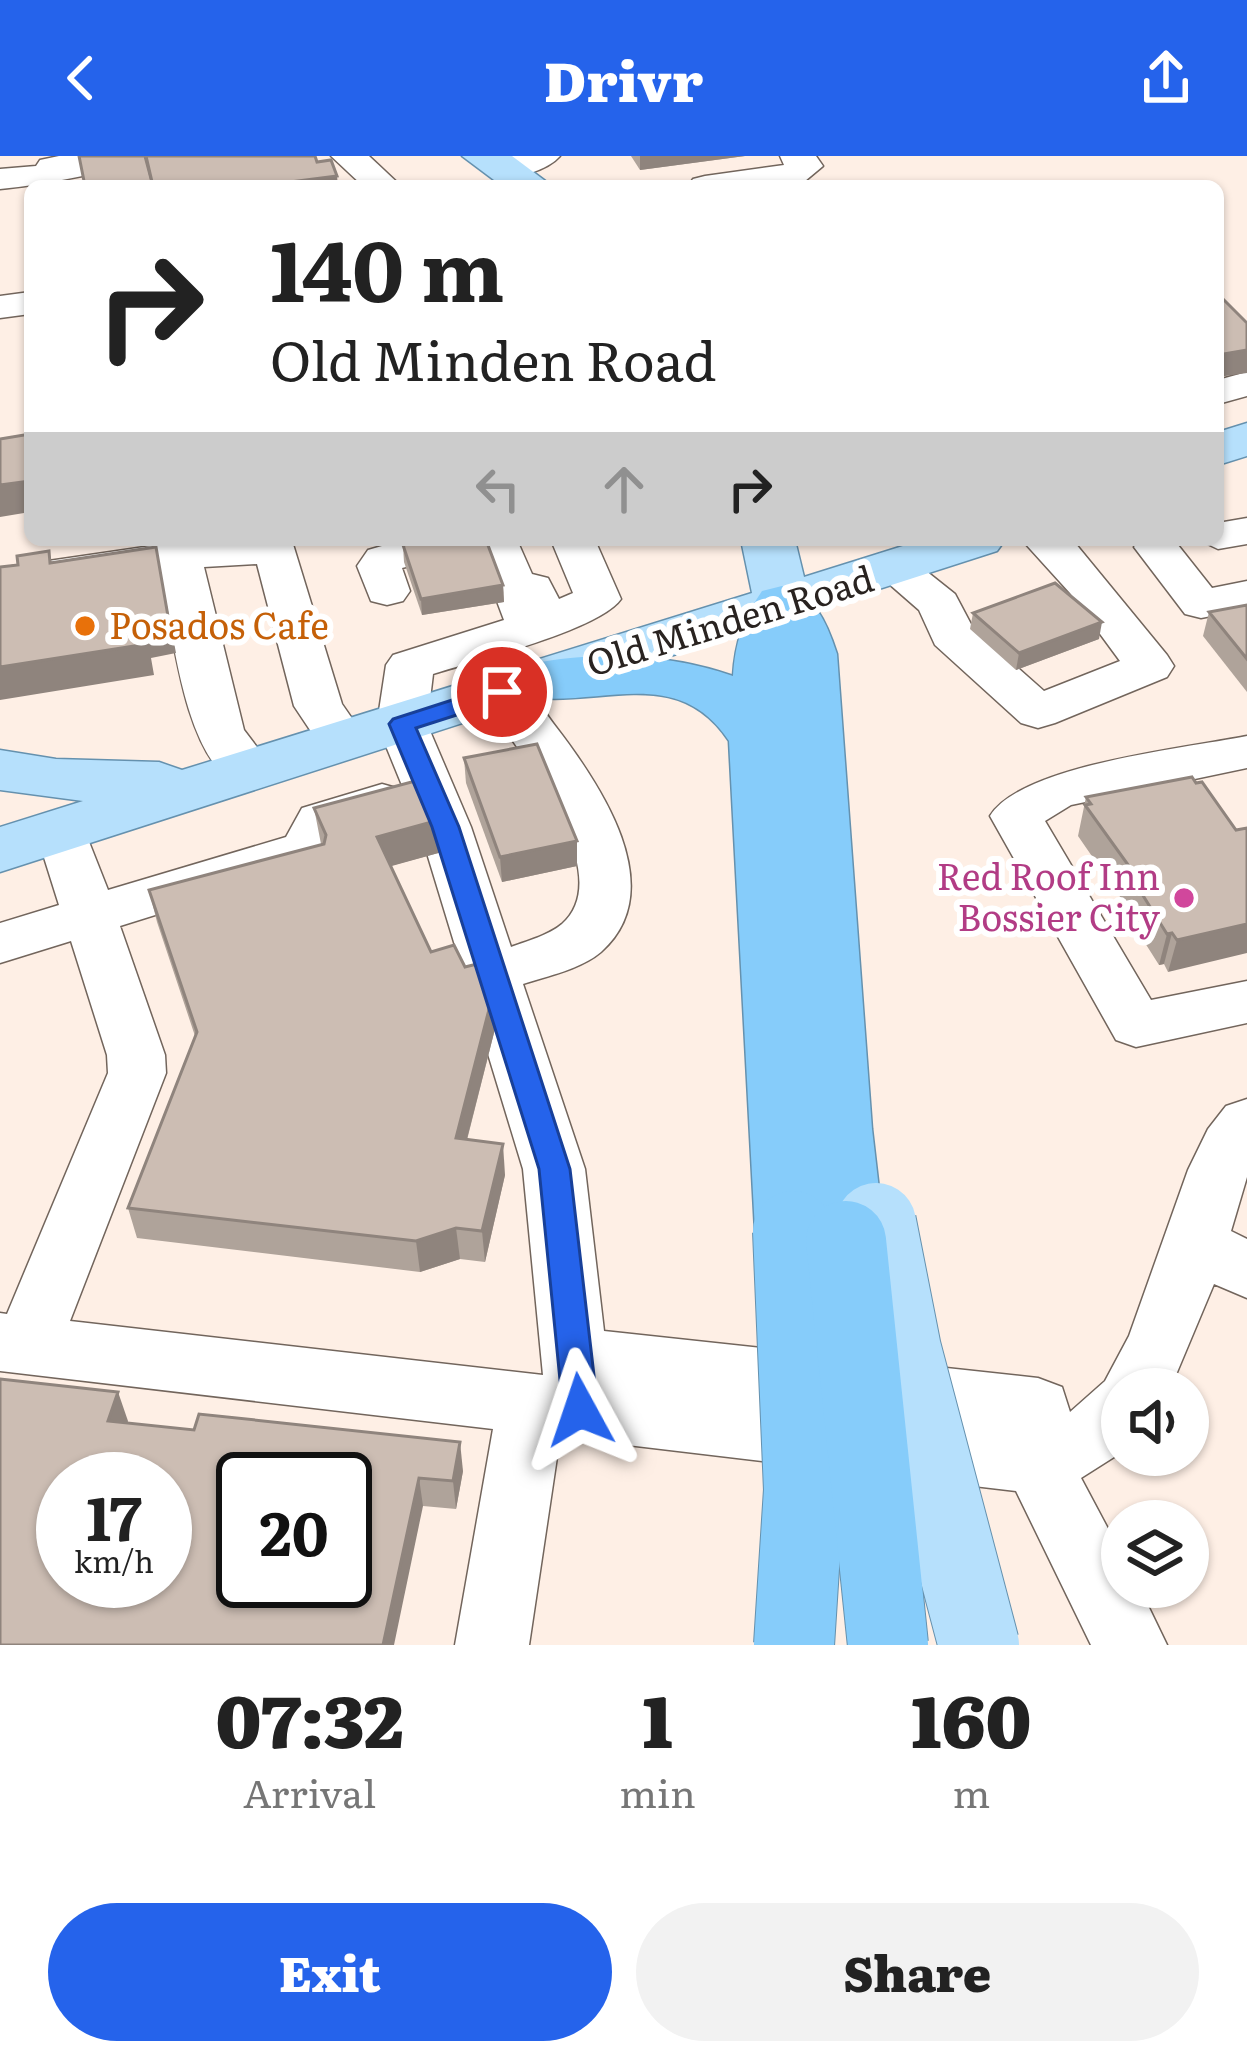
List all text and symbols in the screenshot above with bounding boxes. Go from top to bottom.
text: Drivr [544,38,703,119]
icon: back [48,45,114,111]
icon: share [1133,45,1199,111]
text: 140 m [270,203,505,328]
icon: right [72,228,228,384]
text: Old Minden Road [270,317,716,398]
icon: left [465,456,531,522]
icon: ahead [591,456,657,522]
icon: right [717,456,783,522]
street label: Old Minden Road [579,550,879,687]
place label: Posados Cafe [109,597,329,650]
marker: Posados Cafe [72,613,98,639]
pin [451,641,553,743]
icon: arrive [469,659,535,725]
place label: Red Roof Inn Bossier City [937,848,1160,942]
marker: Red Roof Inn Bossier City [1171,885,1197,911]
position arrow [517,1347,643,1473]
map controls [1101,1368,1209,1608]
button: sound [1101,1368,1209,1476]
speed limit sign: 20 [216,1452,372,1608]
text: 17 [86,1470,142,1559]
button: layers [1101,1500,1209,1608]
text: km/h [74,1538,154,1582]
text: 07:32 [216,1663,404,1770]
text: 1 [642,1663,673,1770]
text: 160 [911,1663,1031,1770]
text: Arrival [243,1762,376,1820]
text: min [619,1762,696,1820]
text: m [952,1762,990,1820]
button: Exit [48,1903,612,2041]
button: Share [636,1903,1199,2041]

